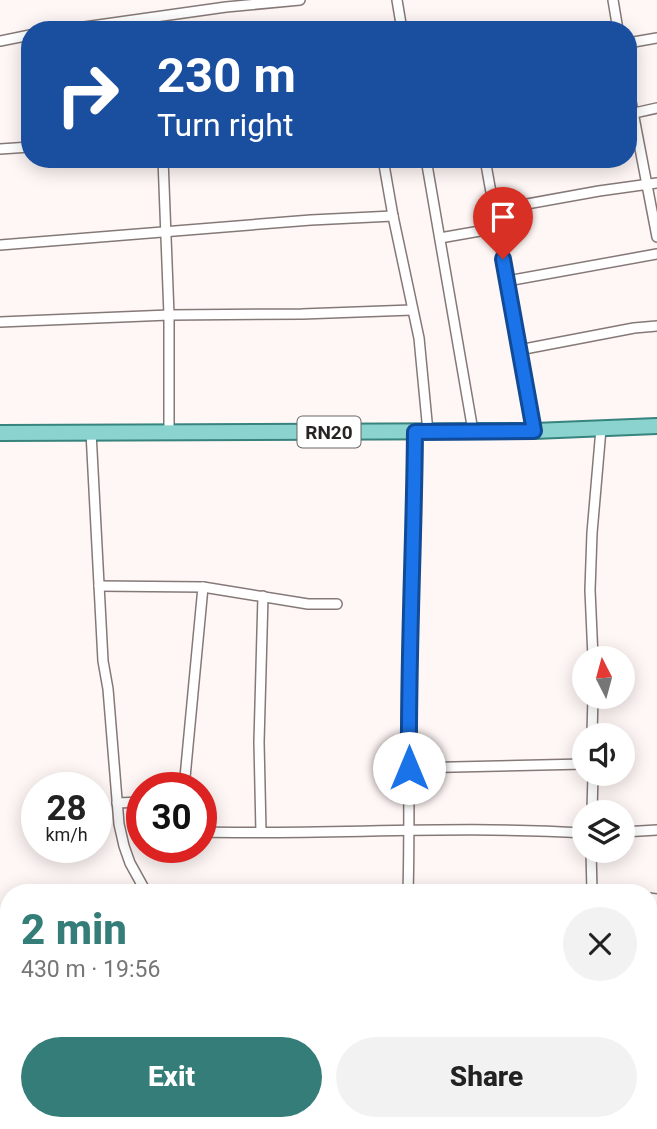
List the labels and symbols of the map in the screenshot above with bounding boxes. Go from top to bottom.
pin [473,187,533,259]
road number: RN20 [298,416,360,448]
north arrow [572,646,635,709]
position arrow [372,731,446,805]
speed limit sign: 30 [126,772,217,863]

